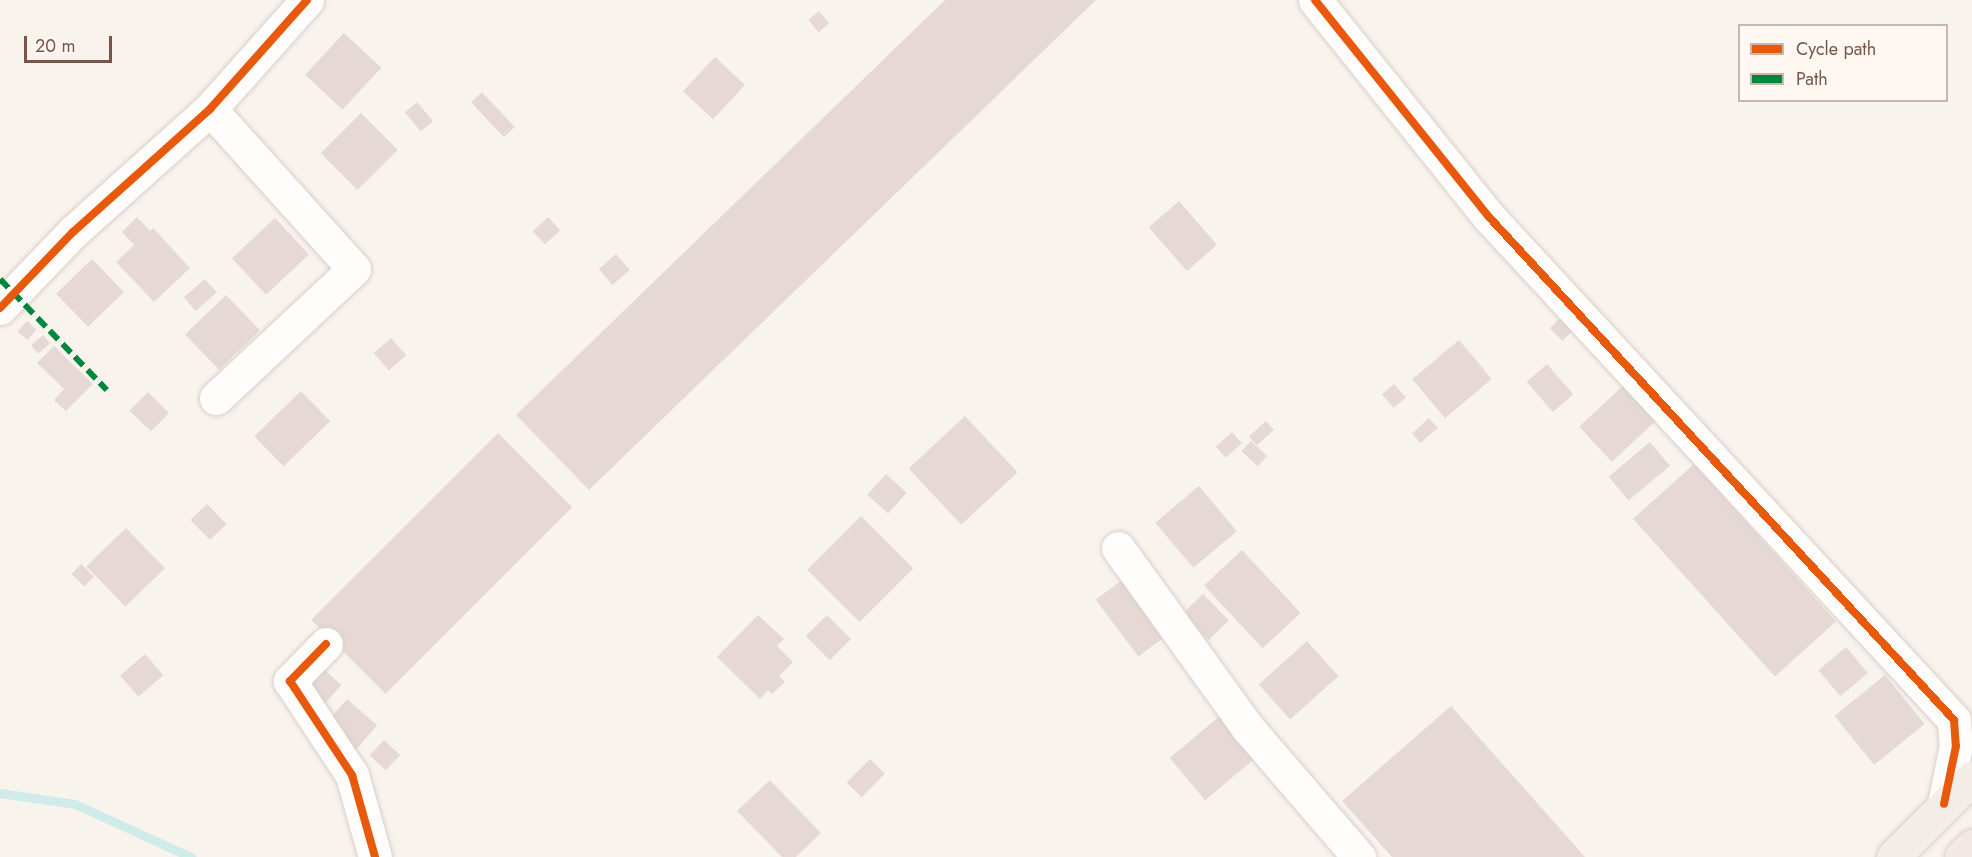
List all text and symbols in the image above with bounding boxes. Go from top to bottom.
scale bar [27,24,116,62]
legend [1738,24,1948,102]
text: 20 m [35,33,75,59]
text: Cycle path [1796,36,1876,62]
text: Path [1796,66,1828,92]

